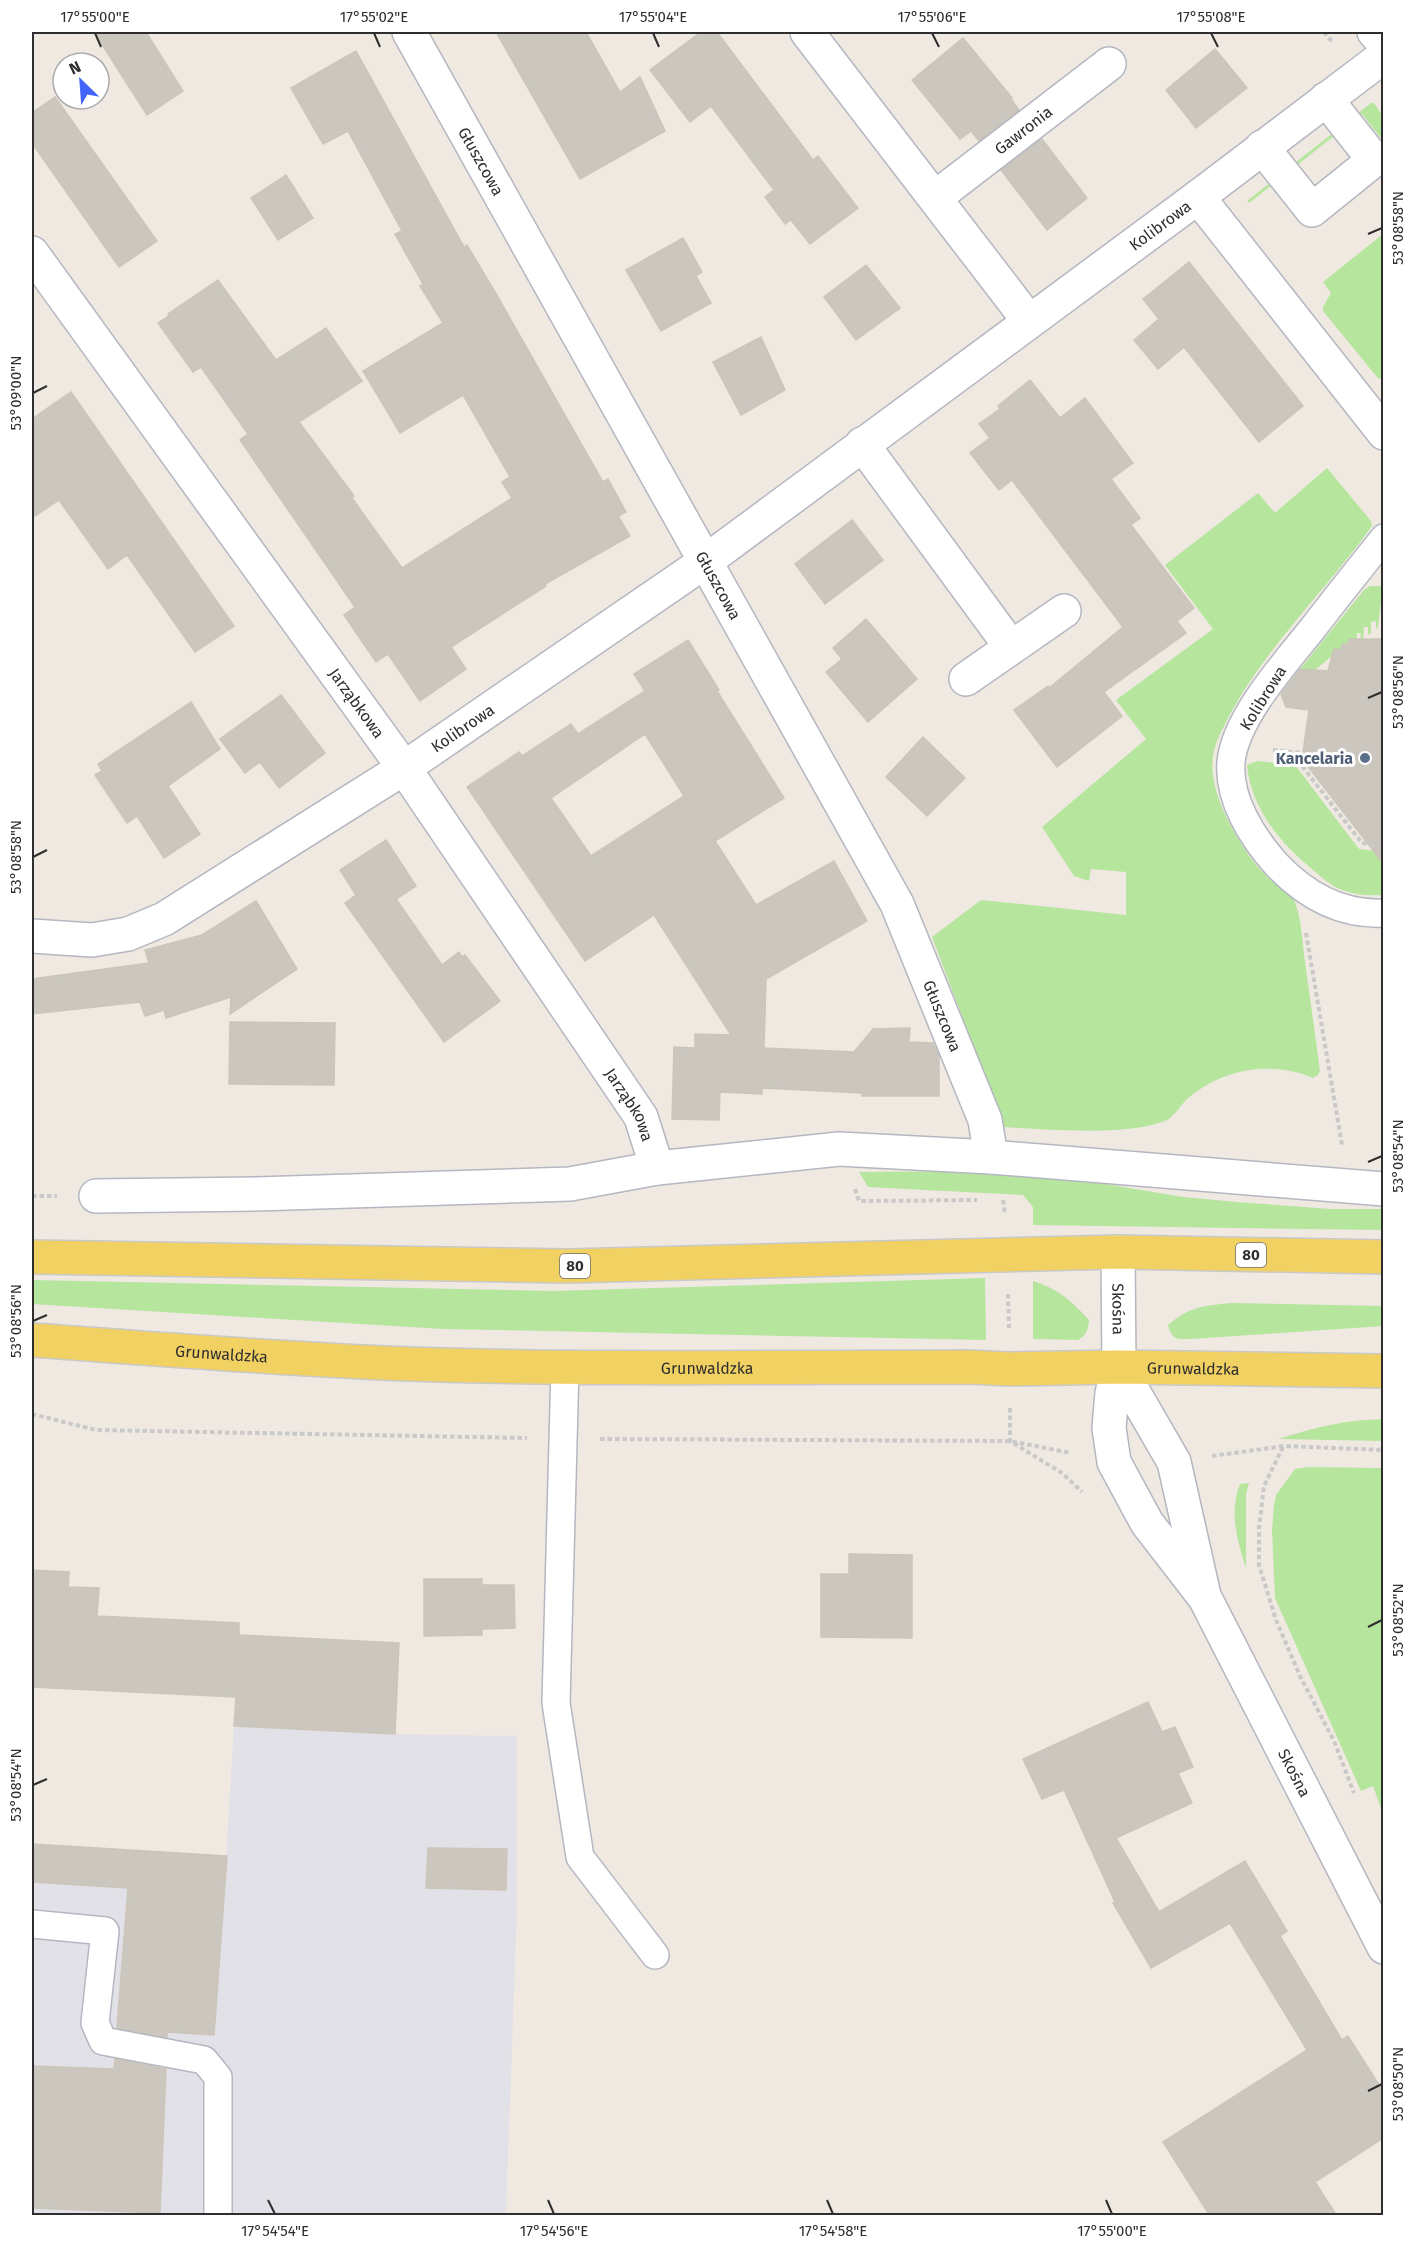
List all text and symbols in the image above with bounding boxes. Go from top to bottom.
text: 17°55'00"E [60,8,130,26]
text: 17°55'02"E [340,8,408,26]
text: 17°55'04"E [619,8,687,26]
text: 17°55'06"E [898,8,966,26]
text: 17°55'08"E [1176,8,1246,26]
north arrow [51,51,111,111]
text: N [66,57,84,79]
street label: Gawronia [990,102,1056,158]
street label: Głuszcowa [455,124,508,199]
text: 53°08'58"N [1389,191,1407,265]
street label: Kolibrowa [1125,196,1195,254]
text: 53°09'00"N [7,356,25,430]
street label: Głuszcowa [692,548,745,623]
text: 53°08'56"N [1389,655,1407,729]
street label: Kolibrowa [1236,662,1290,734]
street label: Jarząbkowa [325,664,389,742]
street label: Kolibrowa [427,700,498,756]
place label: Kancelaria [1276,749,1353,768]
marker: Kancelaria [1358,751,1372,765]
text: 53°08'58"N [7,820,25,894]
street label: Głuszcowa [920,977,966,1054]
street label: Jarząbkowa [601,1064,658,1144]
text: 53°08'54"N [1389,1119,1407,1193]
road number: 80 [1236,1243,1266,1267]
road number: 80 [560,1254,590,1278]
street label: Skośna [1109,1283,1128,1335]
text: 53°08'56"N [7,1284,25,1358]
street label: Grunwaldzka [175,1341,268,1366]
street label: Grunwaldzka [661,1358,754,1377]
street label: Grunwaldzka [1147,1358,1240,1378]
text: 53°08'52"N [1389,1583,1407,1657]
street label: Skośna [1274,1745,1315,1800]
text: 53°08'54"N [7,1748,25,1822]
text: 53°08'50"N [1389,2047,1407,2121]
text: 17°54'54"E [241,2222,309,2240]
text: 17°54'56"E [520,2222,588,2240]
text: 17°54'58"E [799,2222,867,2240]
text: 17°55'00"E [1077,2222,1147,2240]

